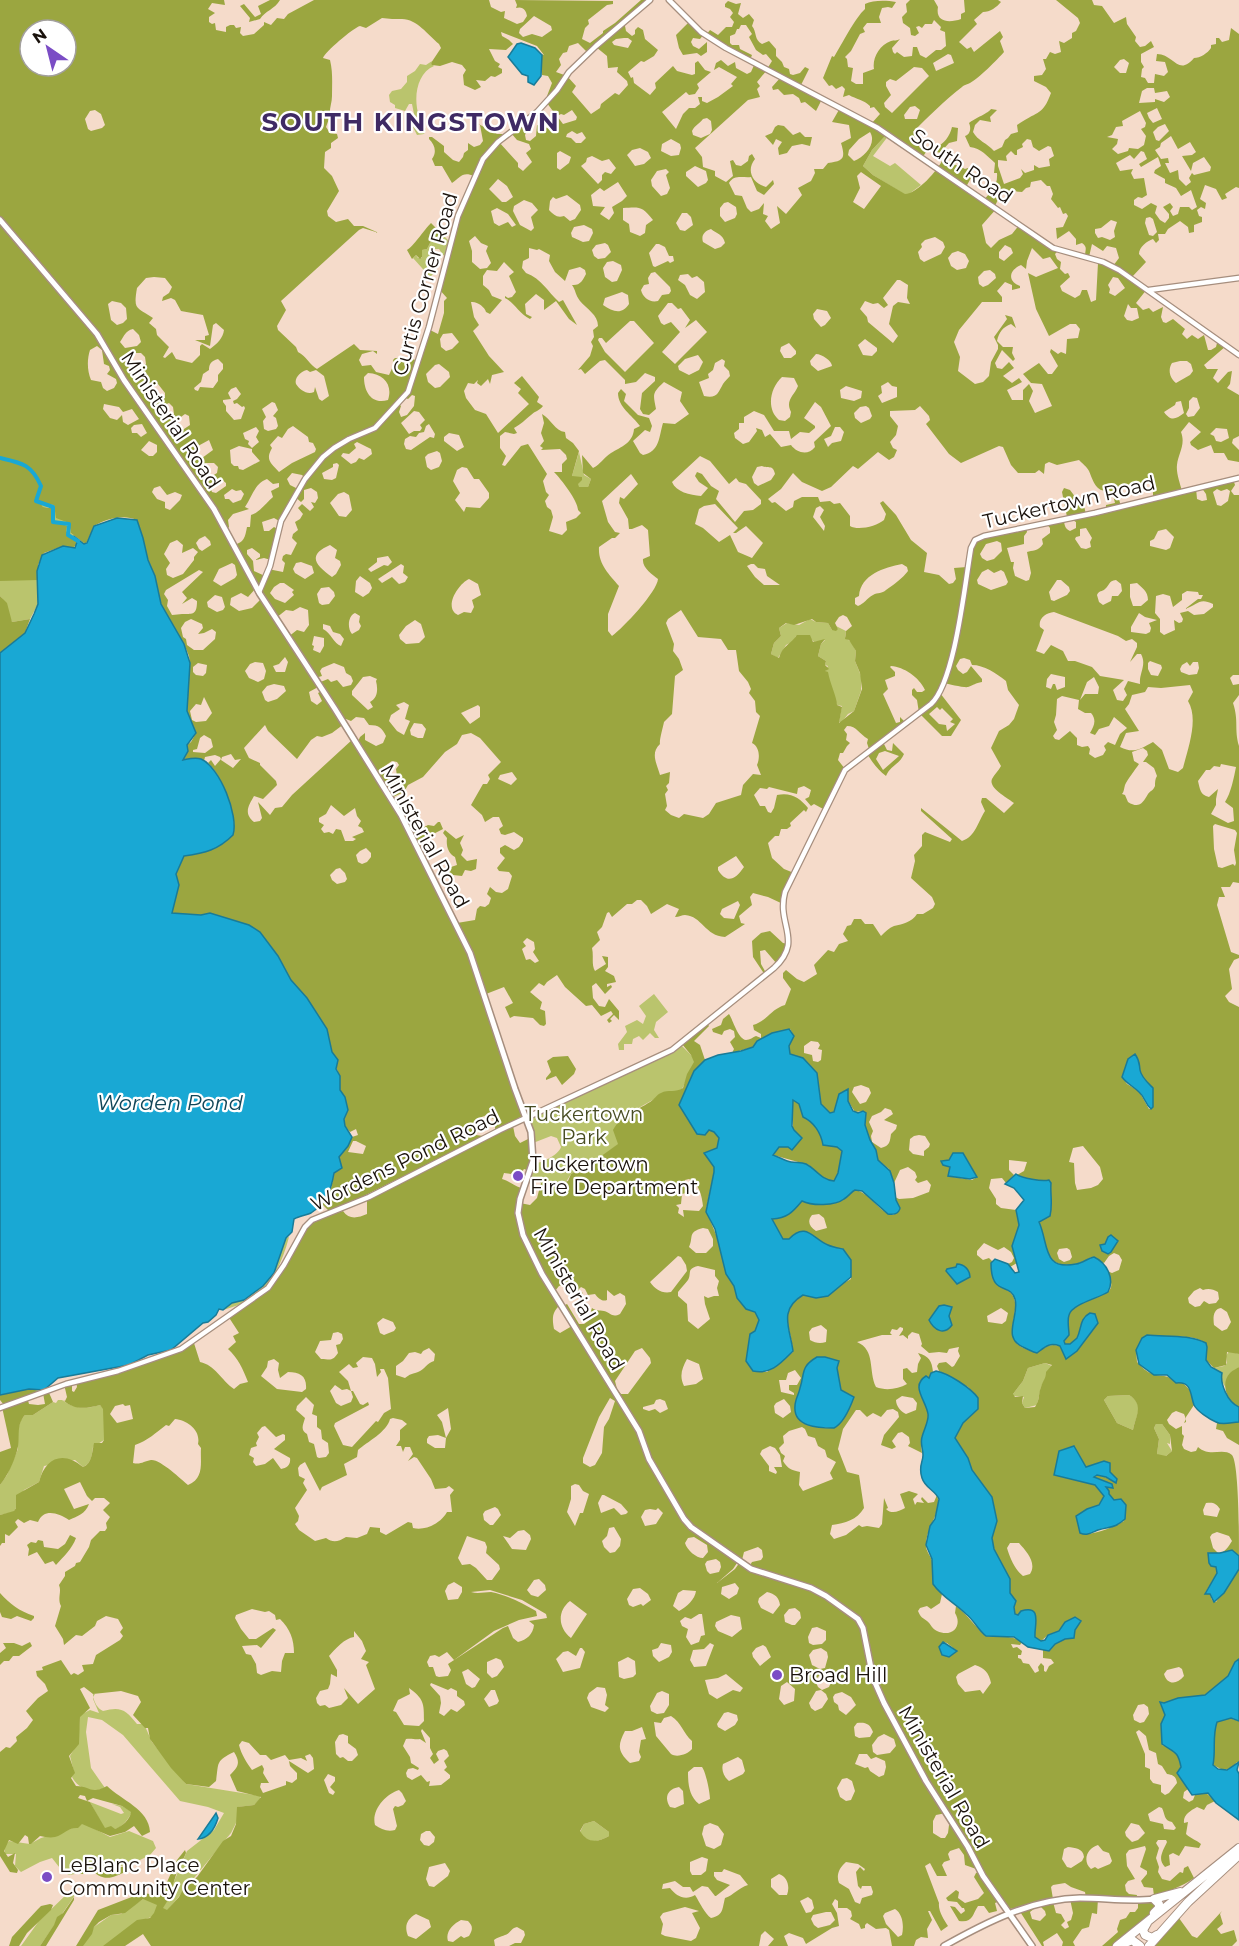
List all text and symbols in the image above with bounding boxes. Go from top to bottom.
north arrow [18,18,78,78]
text: N [29,25,50,48]
district label: SOUTH KINGSTOWN [262,106,560,138]
street label: South Road [907,123,1017,209]
street label: Curtis Corner Road [387,190,463,378]
street label: Ministerial Road [116,347,226,493]
street label: Tuckertown Road [980,470,1158,534]
street label: Ministerial Road [375,760,475,912]
water label: Worden Pond [97,1090,244,1115]
park label: Tuckertown Park [525,1102,643,1149]
street label: Wordens Pond Road [307,1104,503,1216]
place label: Tuckertown Fire Department [530,1152,698,1199]
marker: Tuckertown Fire Department [511,1169,525,1183]
street label: Ministerial Road [528,1223,630,1375]
place label: Broad Hill [789,1663,887,1687]
marker: Broad Hill [770,1668,784,1682]
street label: Ministerial Road [893,1701,995,1853]
place label: LeBlanc Place Community Center [59,1853,251,1900]
marker: LeBlanc Place Community Center [40,1870,54,1884]

